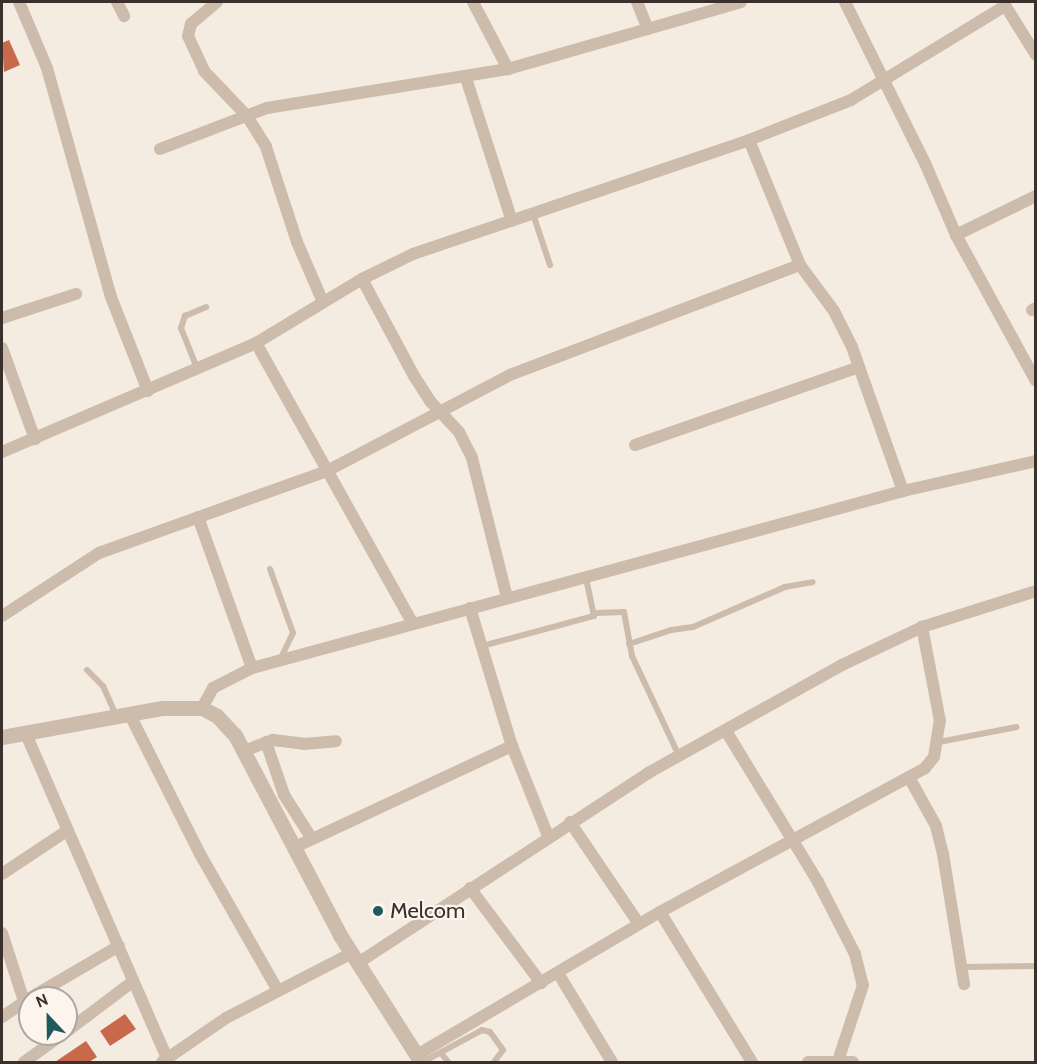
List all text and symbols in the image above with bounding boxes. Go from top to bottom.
place label: Melcom [390,898,465,924]
marker: Melcom [371,904,385,918]
north arrow [18,986,78,1046]
text: N [33,990,51,1012]

